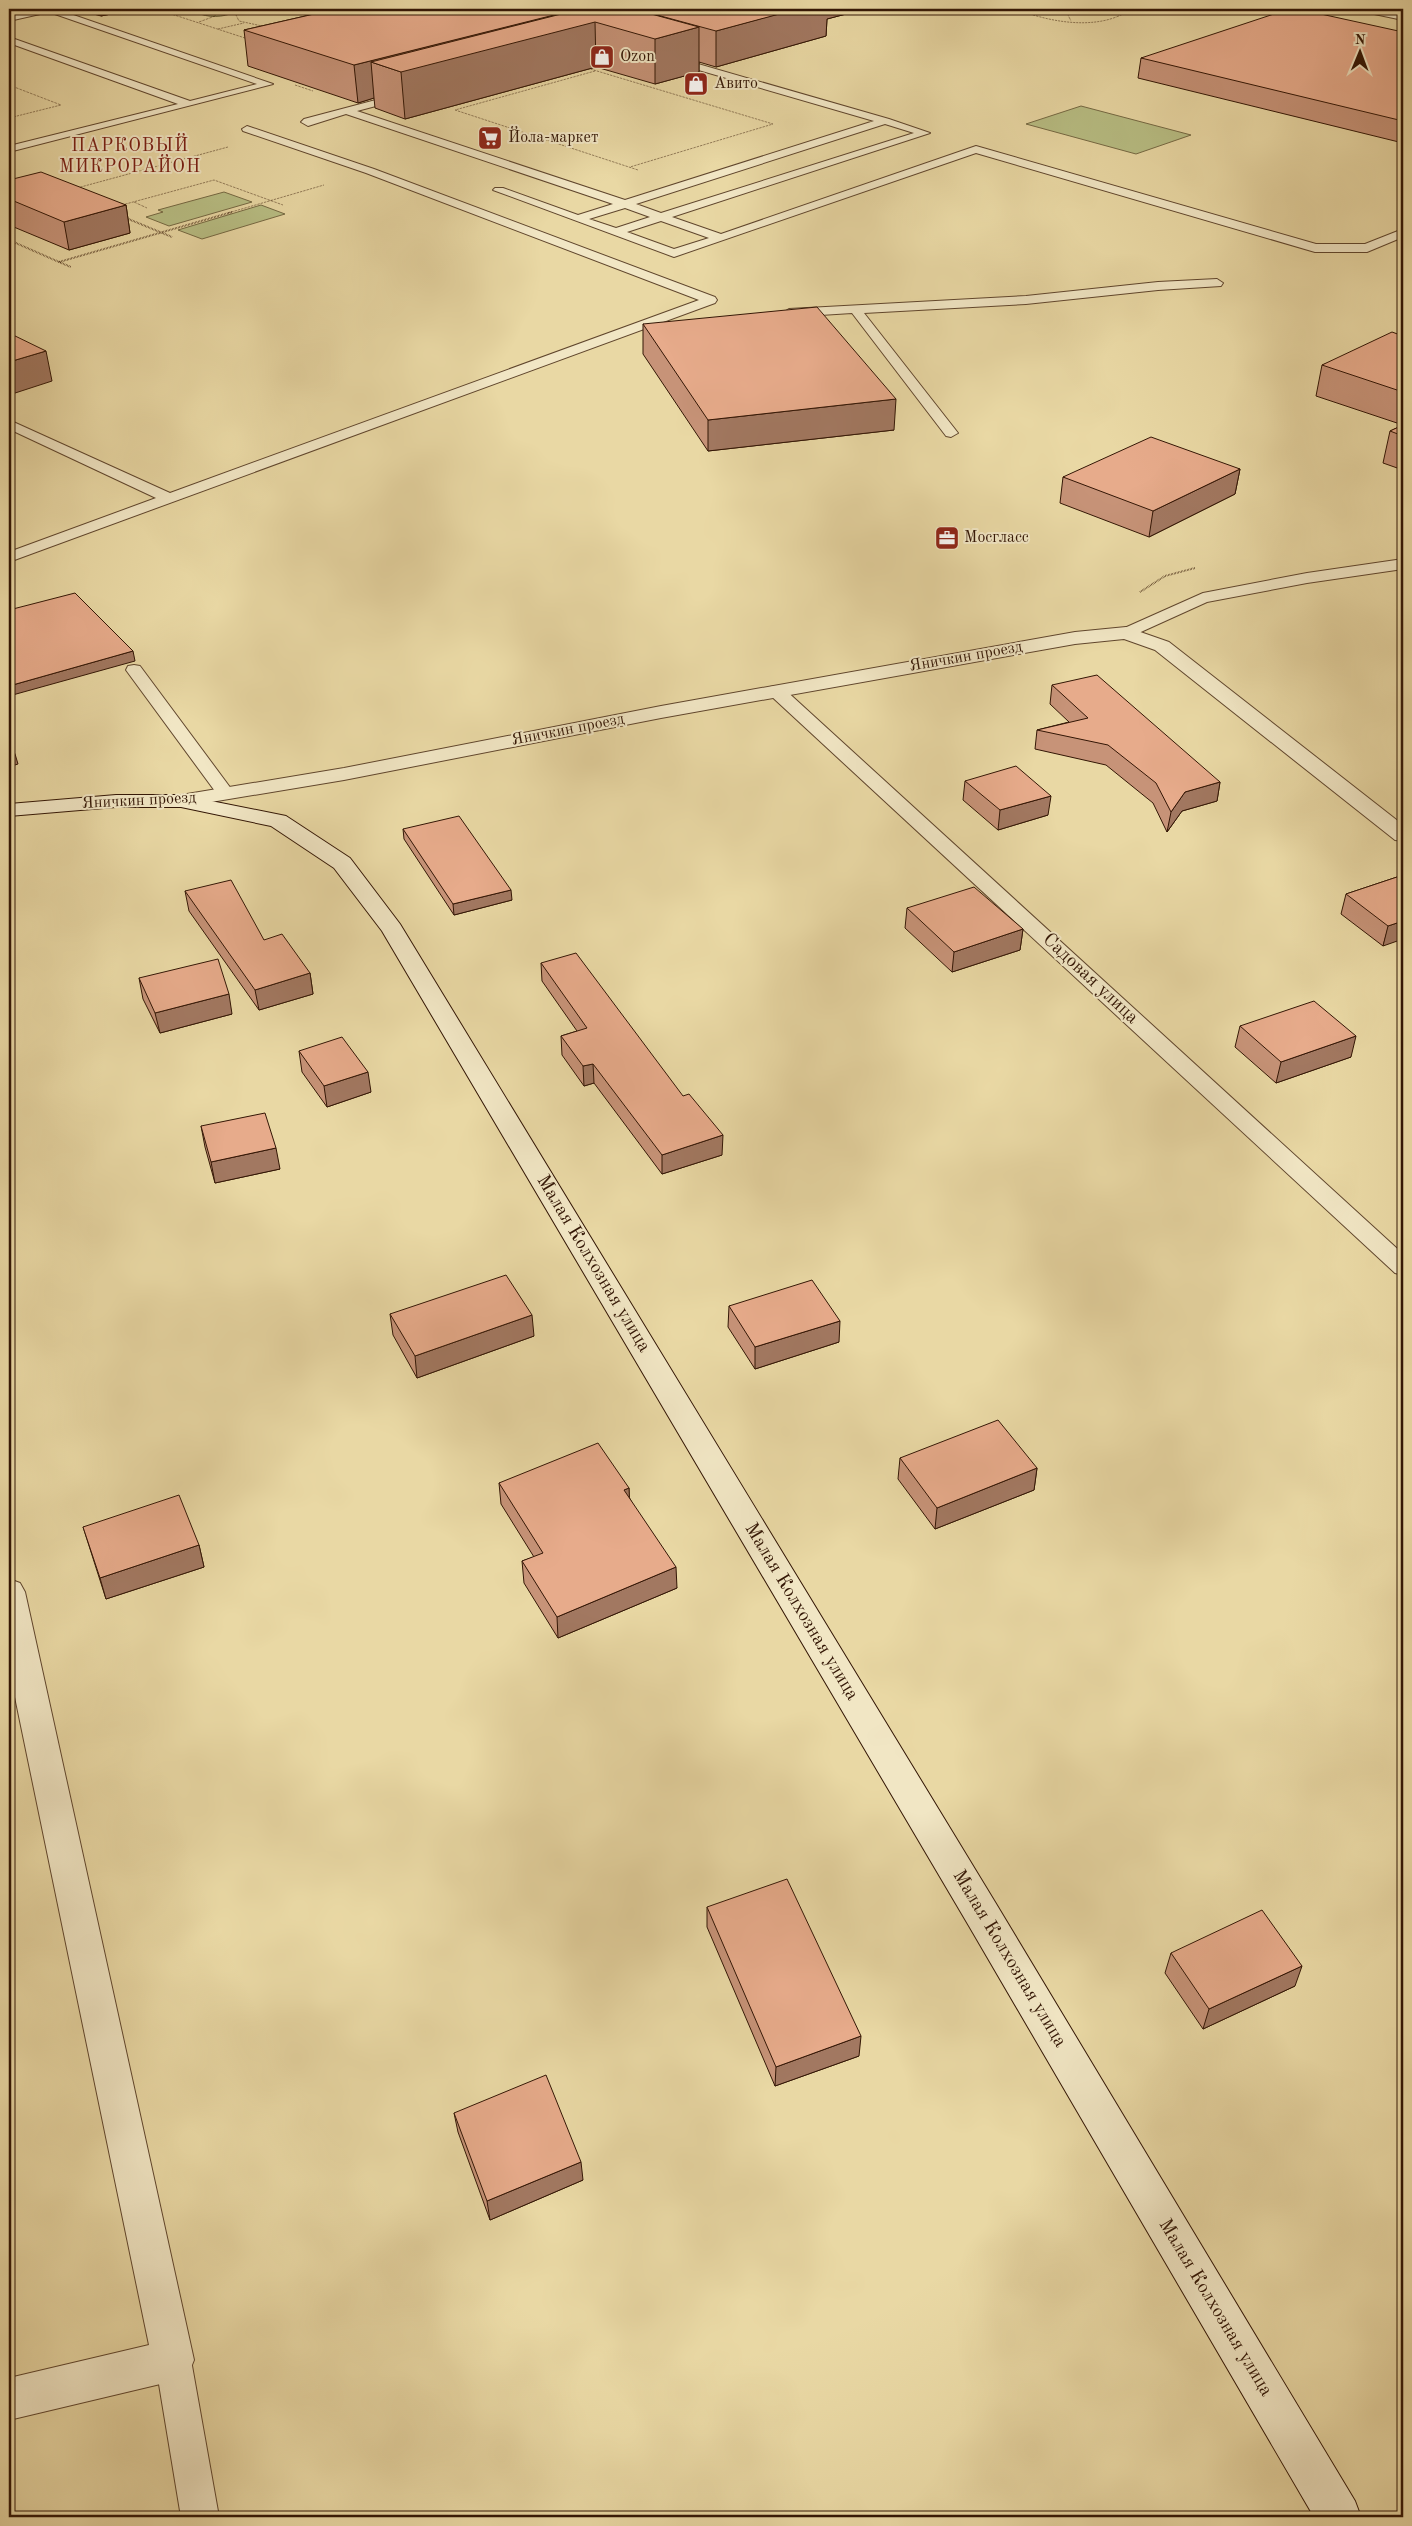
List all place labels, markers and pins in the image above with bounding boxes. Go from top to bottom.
shop icon: Ozon [589,44,615,70]
place label: Ozon [620,49,655,65]
shop icon: Авито [683,71,709,97]
place label: Авито [714,76,758,92]
supermarket icon: Йола-маркет [477,125,503,151]
place label: Йола-маркет [508,126,599,146]
office icon: Мосгласс [934,525,960,551]
place label: Мосгласс [964,530,1029,546]

